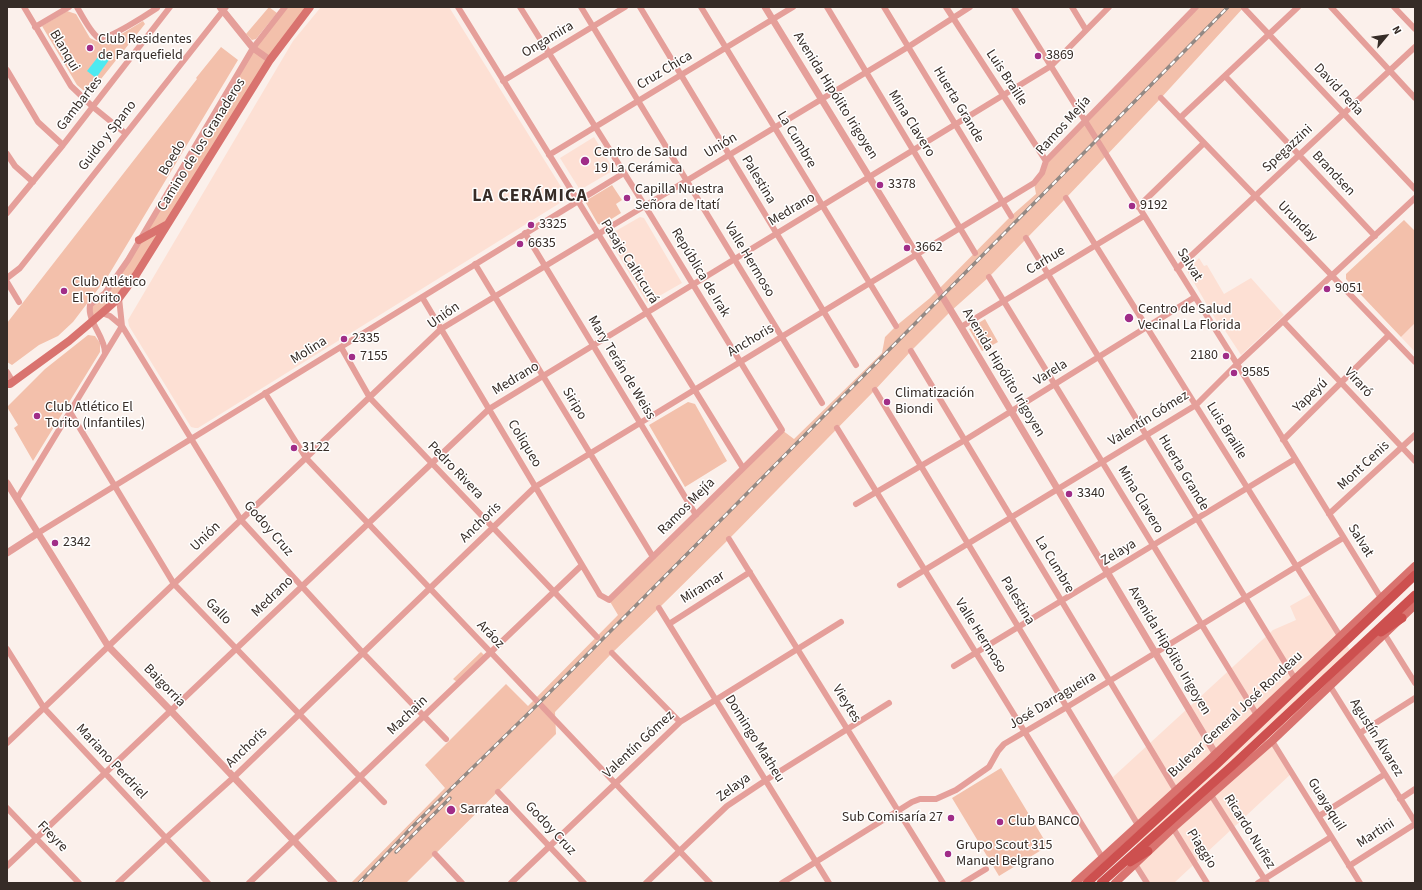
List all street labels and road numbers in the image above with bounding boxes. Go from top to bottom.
street label: Ongamira [519,18,577,62]
street label: Blanqui [45,27,83,75]
street label: Avenida Hipólito Irigoyen [789,29,881,163]
street label: Luis Braille [982,47,1030,109]
street label: Cruz Chica [634,48,696,94]
street label: David Peña [1310,60,1366,120]
street label: Huerta Grande [929,64,987,146]
street label: Gambartes [54,74,106,134]
street label: Camino de los Granaderos [154,76,250,214]
street label: Mina Clavero [884,88,938,160]
street label: Ramos Mejía [1033,93,1095,159]
street label: Guido y Spano [75,98,141,174]
street label: La Cumbre [773,109,819,171]
street label: Spegazzini [1259,122,1317,176]
street label: Unión [702,130,740,162]
street label: Boedo [156,137,190,179]
street label: Brandsen [1308,148,1358,200]
street label: Palestina [737,153,779,207]
street label: Medrano [766,189,818,231]
street label: Urunday [1273,198,1321,246]
street label: Pasaje Calfucurá [596,217,662,307]
street label: Valle Hermoso [720,220,778,300]
street label: República de Irak [667,226,733,320]
street label: Carhue [1024,243,1068,279]
street label: Salvat [1172,245,1206,285]
street label: Unión [425,299,463,333]
street label: Avenida Hipólito Irigoyen [958,306,1048,440]
street label: Mary Terán de Weiss [583,313,659,423]
street label: Anchoris [725,321,777,361]
street label: Molina [288,333,330,369]
street label: Varela [1031,356,1071,390]
street label: Medrano [490,358,542,400]
street label: Viraró [1340,365,1376,401]
street label: Yapeyú [1290,375,1332,417]
street label: Siripo [558,385,590,423]
street label: Valentín Gómez [1106,388,1192,450]
street label: Luis Braille [1202,400,1250,462]
street label: Coliqueo [503,417,545,471]
street label: Huerta Grande [1154,432,1212,514]
street label: Mont Cenis [1335,438,1393,494]
street label: Pedro Rivera [423,439,487,503]
street label: Mina Clavero [1113,463,1167,537]
street label: Ramos Mejía [655,475,719,539]
street label: Godoy Cruz [240,498,296,560]
street label: Anchoris [457,499,505,547]
street label: Unión [187,519,225,555]
street label: Salvat [1343,521,1377,561]
street label: La Cumbre [1031,534,1077,596]
street label: Zelaya [1098,536,1140,570]
street label: Miramar [678,568,728,608]
street label: Medrano [249,573,297,621]
street label: Palestina [996,574,1038,628]
street label: Avenida Hipólito Irigoyen [1124,584,1214,718]
street label: Gallo [201,595,235,629]
street label: Valle Hermoso [951,596,1009,676]
street label: Aráoz [473,617,507,653]
street label: Bulevar General José Rondeau [1165,648,1307,782]
street label: Baigorria [139,661,189,711]
street label: José Darragueira [1006,668,1100,734]
street label: Vieytes [828,682,864,726]
street label: Domingo Matheu [720,692,788,786]
street label: Machain [384,693,432,739]
street label: Agustín Álvarez [1345,696,1407,780]
street label: Valentín Gómez [600,708,678,782]
street label: Mariano Perdriel [72,721,150,803]
street label: Anchoris [223,724,271,772]
street label: Zelaya [714,770,754,806]
street label: Guayaquil [1303,776,1349,834]
street label: Ricardo Nuñez [1219,792,1279,872]
street label: Godoy Cruz [521,799,579,859]
street label: Martini [1354,816,1398,852]
street label: Freyre [33,818,71,856]
street label: Piaggio [1182,826,1220,872]

